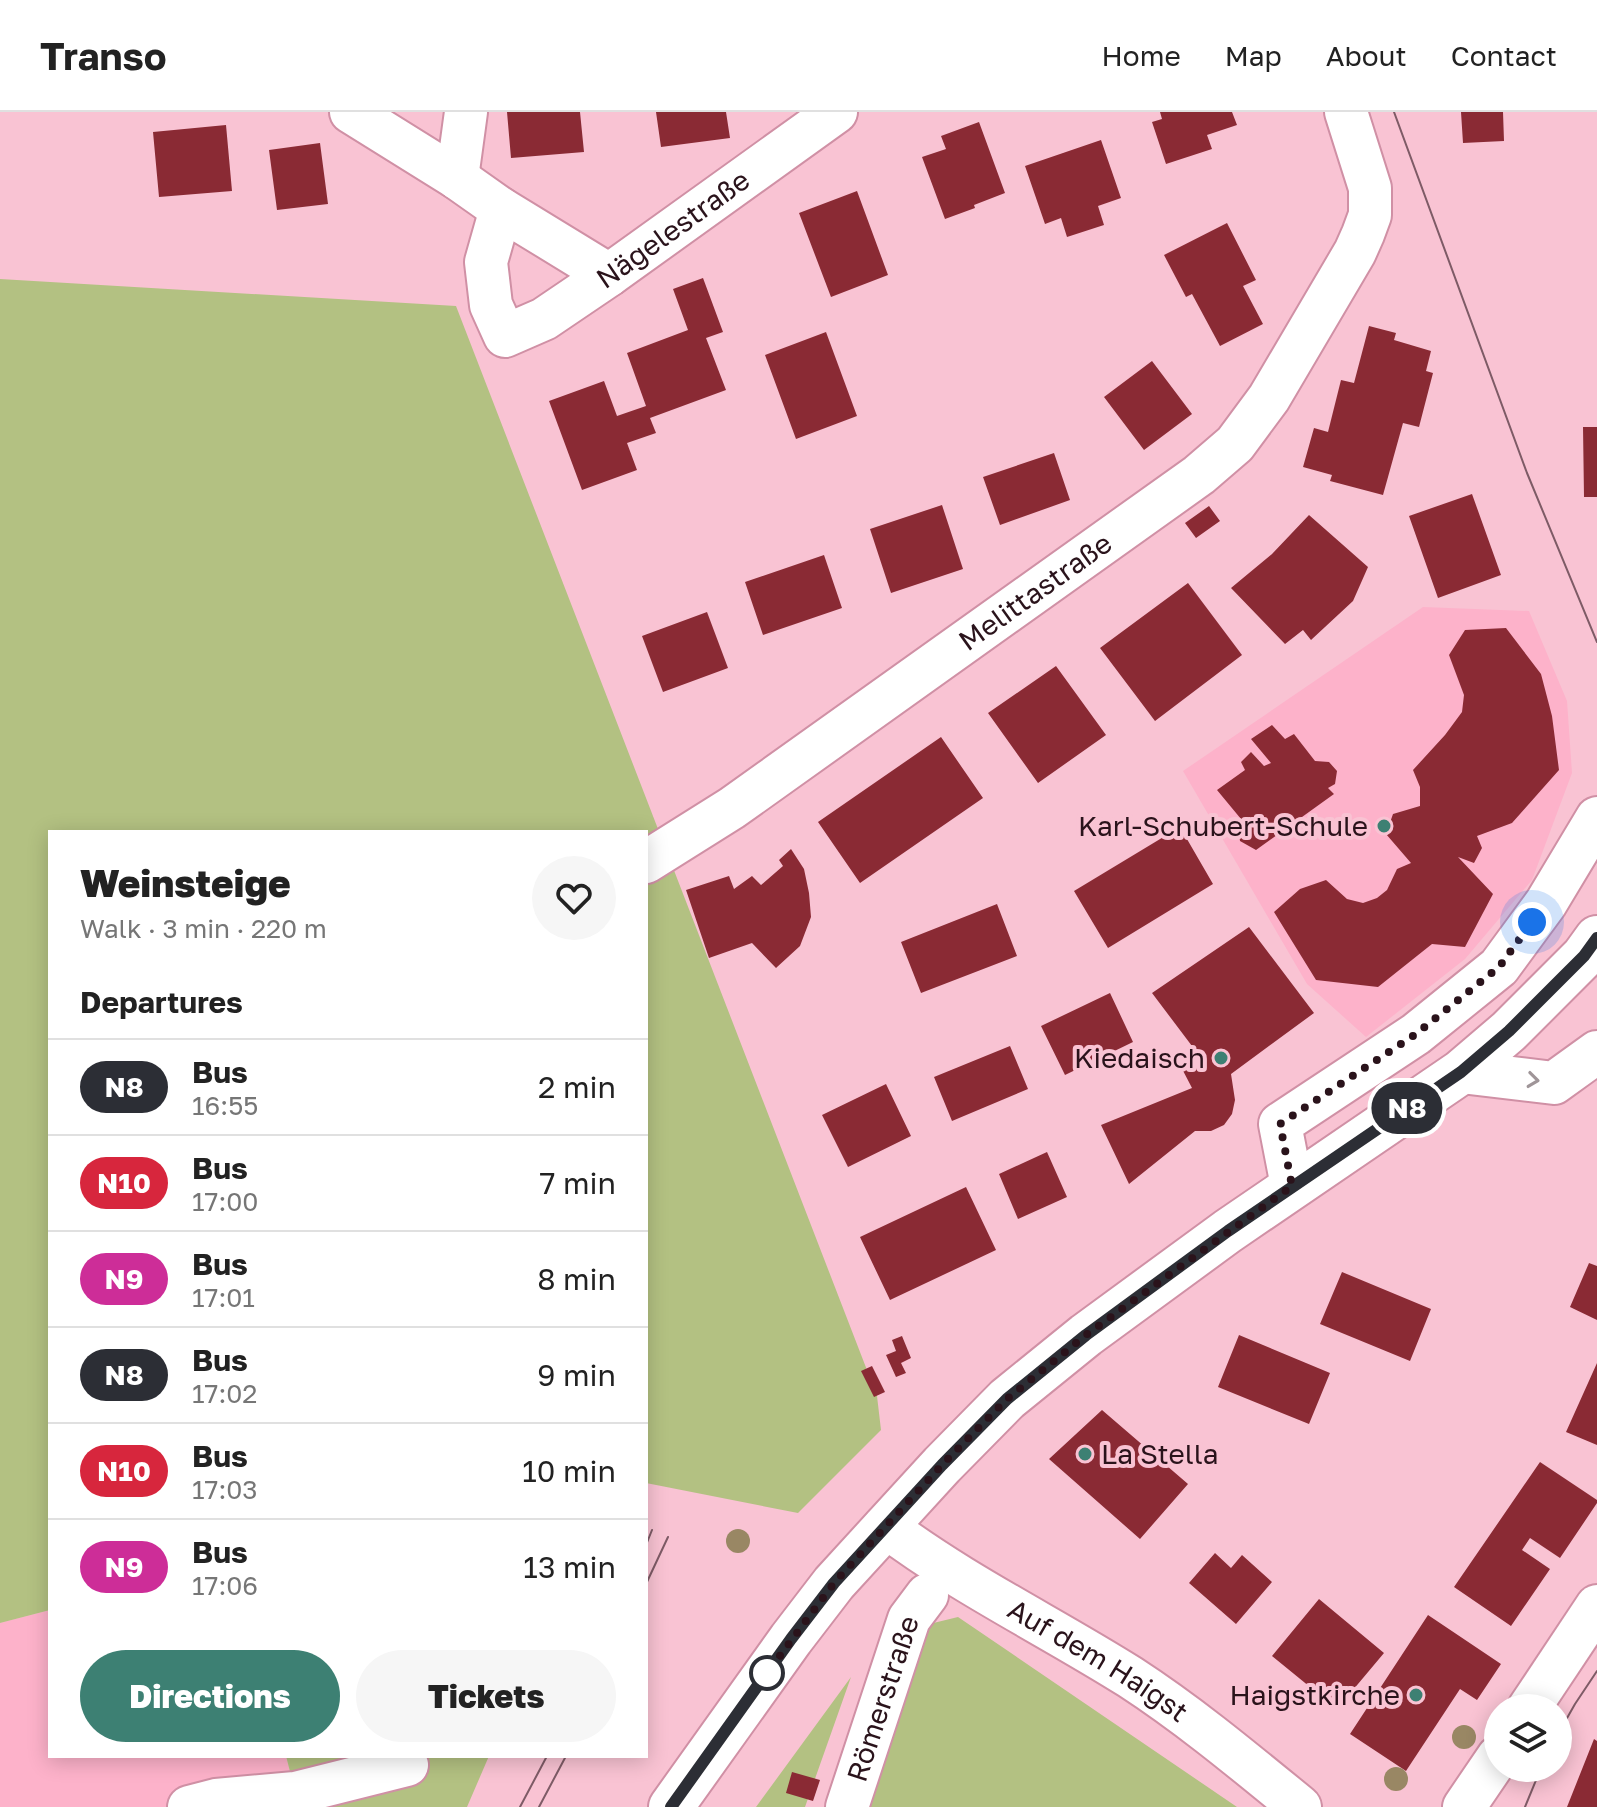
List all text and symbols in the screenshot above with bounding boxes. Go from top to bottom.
text: Transo [40,33,167,78]
text: Home [1102,39,1181,72]
text: Map [1225,39,1282,72]
text: About [1326,39,1407,72]
text: Contact [1451,39,1557,72]
street label: Nägelestraße [590,163,755,295]
street label: Melittastraße [952,526,1118,657]
place label: Karl-Schubert-Schule [1078,809,1368,842]
marker: Karl-Schubert-Schule [1375,817,1393,835]
button: heart [532,856,616,940]
text: Weinsteige [80,860,291,905]
your location [1512,902,1552,942]
text: Walk · 3 min · 220 m [80,913,327,944]
text: Departures [80,984,243,1020]
place label: Kiedaisch [1074,1041,1205,1074]
marker: Kiedaisch [1212,1049,1230,1067]
text: Bus [192,1054,248,1090]
text: 2 min [538,1069,616,1105]
text: N8 [104,1070,144,1103]
one-way arrow [1527,1071,1540,1088]
line badge: N8 [1371,1082,1443,1134]
text: 16:55 [192,1090,258,1121]
text: N8 [1387,1091,1427,1124]
text: Bus [192,1150,248,1186]
text: 7 min [540,1165,616,1201]
text: N10 [97,1166,151,1199]
text: 17:00 [192,1186,258,1217]
text: Bus [192,1246,248,1282]
text: 8 min [537,1261,616,1297]
text: N9 [104,1262,144,1295]
text: 17:01 [192,1282,255,1313]
text: Bus [192,1342,248,1378]
text: 9 min [537,1357,616,1393]
text: N8 [104,1358,144,1391]
text: 17:02 [192,1378,257,1409]
place label: La Stella [1101,1437,1219,1470]
text: Bus [192,1438,248,1474]
marker: La Stella [1076,1445,1094,1463]
text: 10 min [522,1453,616,1489]
text: N10 [97,1454,151,1487]
text: 17:03 [192,1474,258,1505]
text: Bus [192,1534,248,1570]
text: 13 min [523,1549,616,1585]
text: N9 [104,1550,144,1583]
text: 17:06 [192,1570,258,1601]
street label: Auf dem Haigst [1002,1592,1195,1728]
street label: Römerstraße [840,1611,925,1786]
button: Directions [80,1650,340,1742]
button: Tickets [356,1650,616,1742]
unlabelled marker [750,1656,784,1690]
place label: Haigstkirche [1229,1678,1400,1711]
marker: Haigstkirche [1407,1686,1425,1704]
map controls [1484,1694,1572,1782]
button: layers [1484,1694,1572,1782]

